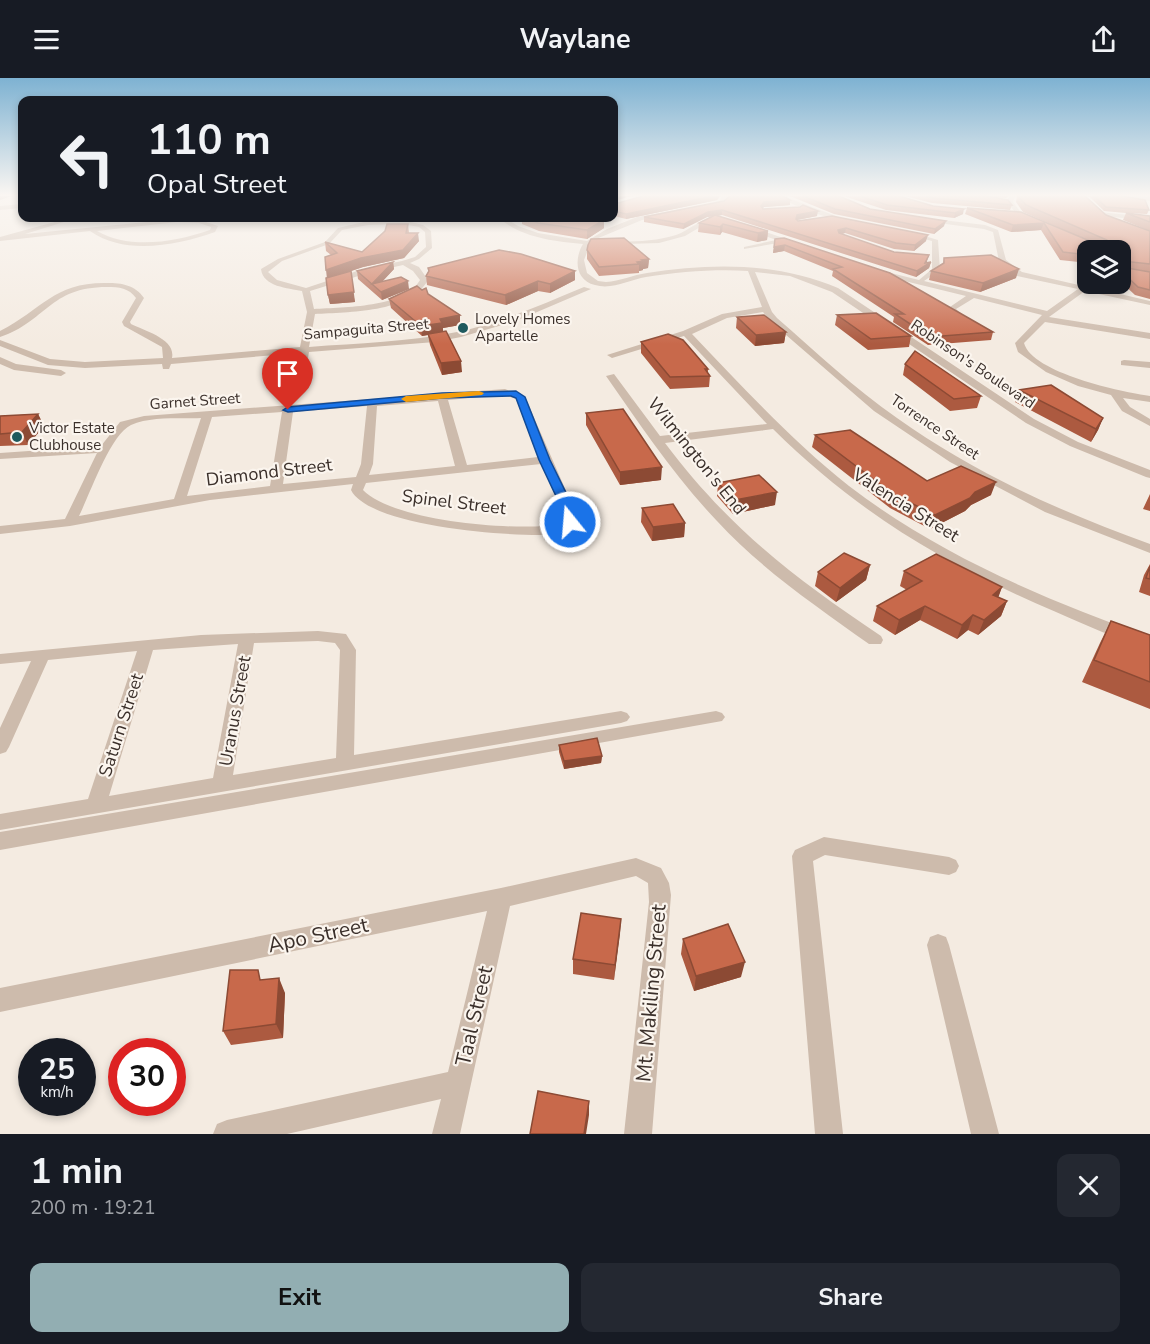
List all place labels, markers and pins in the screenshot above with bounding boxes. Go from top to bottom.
place label: Lovely Homes Apartelle [475,309,571,346]
marker: Lovely Homes Apartelle [456,321,470,335]
pin [262,348,313,410]
place label: Victor Estate Clubhouse [28,418,115,455]
marker: Victor Estate Clubhouse [10,430,24,444]

